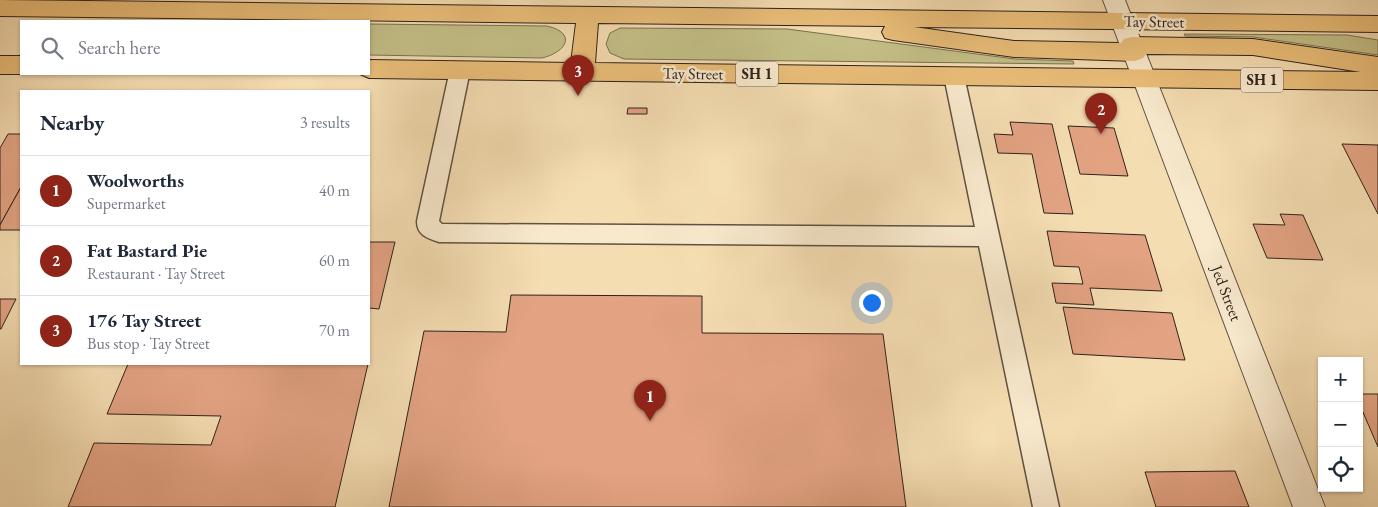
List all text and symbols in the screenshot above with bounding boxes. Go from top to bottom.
street label: Tay Street [1124,10,1184,33]
search box [20,20,370,75]
icon: search [38,34,66,62]
text: Search here [78,35,160,60]
pin: 3 [562,55,594,96]
street label: Tay Street [663,62,723,85]
road number: SH 1 [736,62,778,86]
road number: SH 1 [1241,68,1283,92]
pin: 2 [1085,93,1117,134]
text: Nearby [40,109,104,136]
text: 3 results [300,112,350,133]
text: Woolworths [87,168,184,193]
text: 1 [52,180,60,201]
text: 40 m [319,180,350,201]
text: Supermarket [87,193,166,214]
text: Fat Bastard Pie [87,238,207,263]
text: 2 [52,250,60,271]
text: 60 m [319,250,350,271]
street label: Jed Street [1206,260,1247,324]
text: Restaurant · Tay Street [87,263,225,284]
your location [859,290,885,316]
text: 176 Tay Street [87,308,201,333]
text: 3 [52,320,60,341]
text: 70 m [319,320,350,341]
text: Bus stop · Tay Street [87,333,210,354]
map controls [1318,357,1363,492]
button: + [1318,357,1363,402]
pin: 1 [634,380,666,421]
button: − [1318,402,1363,447]
button: locate [1318,447,1363,492]

